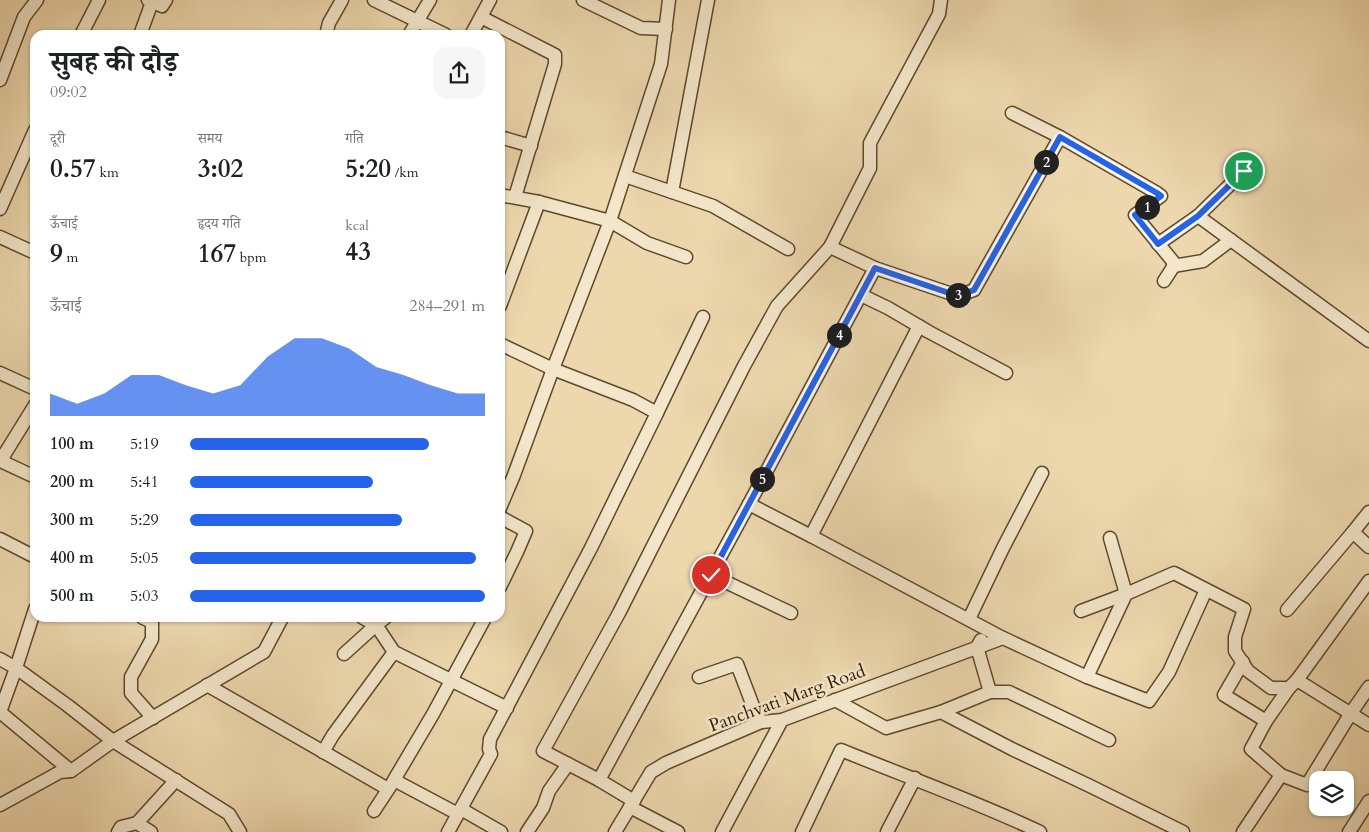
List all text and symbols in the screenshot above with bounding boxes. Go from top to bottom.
text: सुबह की दौड़ [50,43,178,81]
button: share [433,47,485,99]
text: 09:02 [50,81,87,103]
text: दूरी [50,129,65,148]
text: समय [198,129,222,148]
text: गति [345,129,364,148]
pin: 2 [1034,150,1058,174]
pin [1223,150,1265,192]
text: 0.57 [50,152,96,186]
text: 3:02 [198,152,243,186]
text: 5:20 [345,152,391,186]
text: 2 [1043,153,1050,172]
icon: arrive [1230,157,1258,185]
text: km [96,163,119,182]
text: /km [391,163,419,182]
pin: 1 [1134,194,1160,220]
text: 1 [1144,198,1151,217]
text: ऊँचाई [50,214,78,233]
text: हृदय गति [198,214,241,233]
text: kcal [345,216,369,235]
text: 43 [345,235,371,269]
text: 9 [50,237,63,271]
text: 167 [198,237,236,271]
text: m [63,248,78,267]
text: bpm [236,248,267,267]
pin: 3 [946,282,970,308]
text: 3 [955,286,962,305]
text: ऊँचाई [50,295,82,317]
text: 284–291 m [409,295,485,317]
pin: 4 [826,322,852,348]
text: 4 [836,326,843,345]
text: 100 m [50,433,94,455]
text: 5:19 [130,433,159,455]
pin: 5 [750,466,774,492]
text: 5 [759,470,766,489]
text: 200 m [50,471,94,493]
text: 5:41 [130,471,159,493]
text: 300 m [50,509,94,531]
text: 5:29 [130,509,159,531]
text: 400 m [50,547,94,569]
text: 5:05 [130,547,159,569]
pin [690,554,732,596]
icon: check [697,561,725,589]
text: 500 m [50,585,94,607]
text: 5:03 [130,585,159,607]
street label: Panchvati Marg Road [705,658,869,738]
map controls [1309,771,1354,816]
button: layers [1309,771,1354,816]

